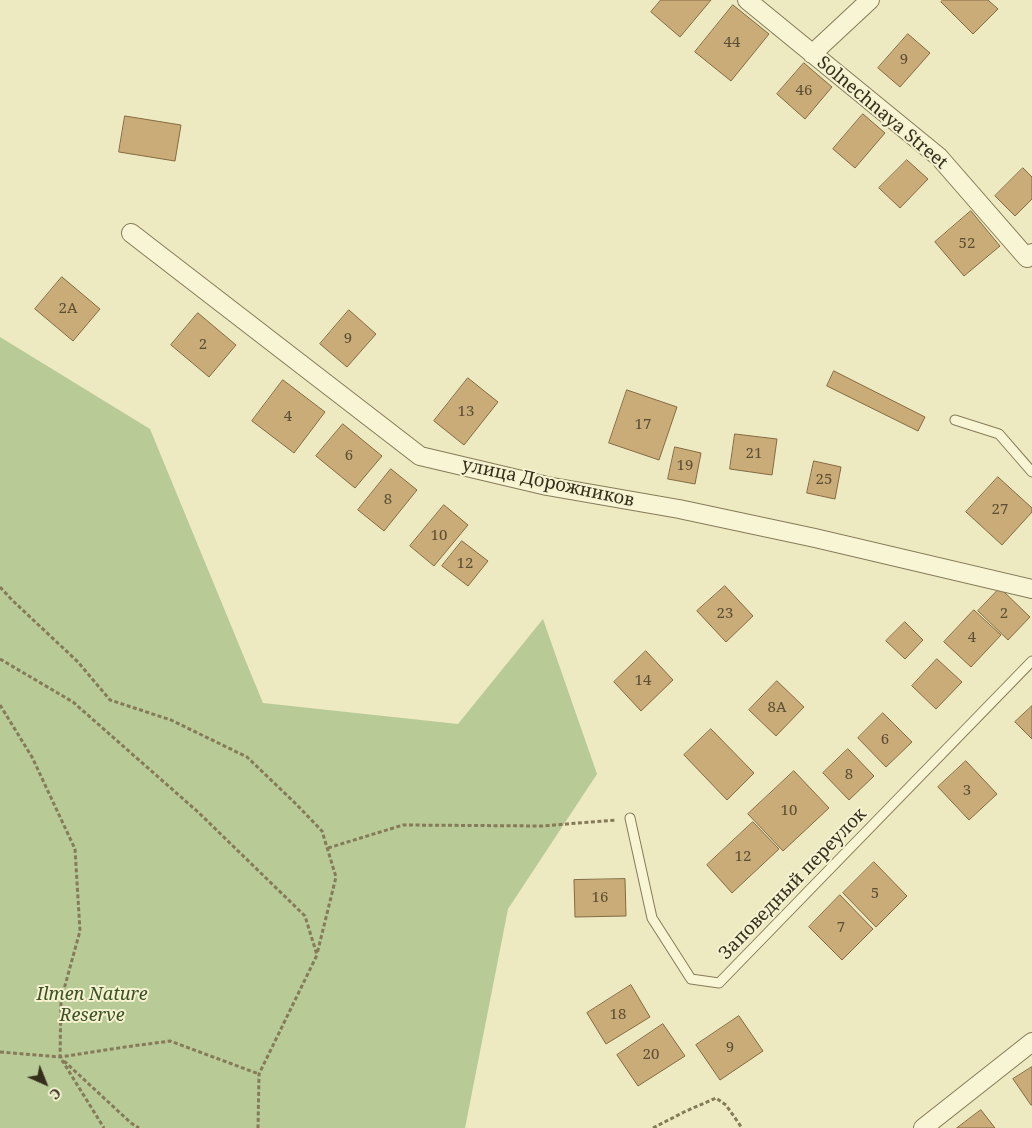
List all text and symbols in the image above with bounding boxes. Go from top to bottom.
house number: 44 [724,34,740,52]
house number: 9 [900,51,908,69]
street label: Solnechnaya Street [812,52,952,174]
house number: 46 [796,82,812,100]
house number: 52 [959,235,975,253]
house number: 2А [59,300,77,318]
house number: 9 [344,330,352,348]
house number: 2 [199,336,207,354]
house number: 13 [458,403,474,421]
house number: 4 [284,408,292,426]
house number: 17 [635,416,651,434]
house number: 21 [746,445,762,463]
house number: 6 [345,447,353,465]
street label: улица Дорожников [460,454,636,512]
house number: 19 [677,457,693,475]
house number: 25 [816,471,832,489]
house number: 8 [384,491,392,509]
house number: 27 [992,501,1008,519]
house number: 10 [431,527,447,545]
house number: 12 [457,555,473,573]
house number: 23 [717,605,733,623]
house number: 2 [1000,605,1008,623]
house number: 4 [968,629,976,647]
house number: 14 [635,672,651,690]
house number: 8А [768,699,786,717]
house number: 6 [881,731,889,749]
house number: 8 [845,766,853,784]
house number: 3 [963,782,971,800]
house number: 10 [781,802,797,820]
street label: Заповедный переулок [715,804,871,964]
house number: 12 [735,848,751,866]
house number: 5 [871,885,879,903]
house number: 16 [592,889,608,907]
house number: 7 [837,919,845,937]
park label: Ilmen Nature Reserve [36,984,148,1026]
house number: 18 [610,1006,626,1024]
house number: 9 [726,1039,734,1057]
house number: 20 [643,1046,659,1064]
north arrow [20,1058,70,1108]
text: С [46,1084,66,1104]

